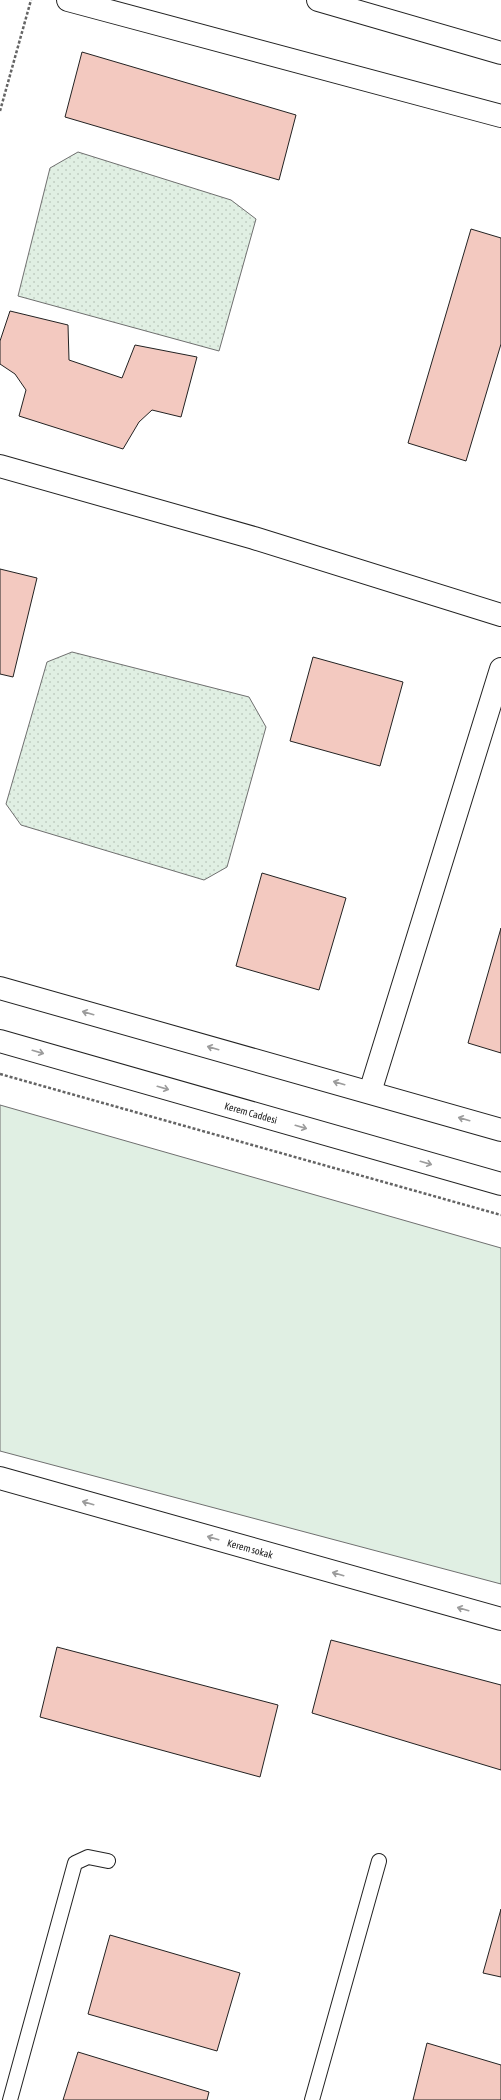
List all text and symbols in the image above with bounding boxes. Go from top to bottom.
one-way arrow [82,1009,95,1016]
one-way arrow [207,1044,220,1051]
one-way arrow [31,1049,44,1056]
one-way arrow [332,1079,345,1087]
one-way arrow [156,1085,169,1092]
street label: Kerem Caddesi [223,1100,278,1126]
one-way arrow [457,1115,470,1122]
one-way arrow [294,1124,307,1131]
one-way arrow [419,1160,432,1167]
one-way arrow [82,1499,95,1506]
one-way arrow [207,1534,220,1542]
street label: Kerem sokak [226,1537,275,1561]
one-way arrow [332,1570,345,1577]
one-way arrow [457,1605,470,1612]

